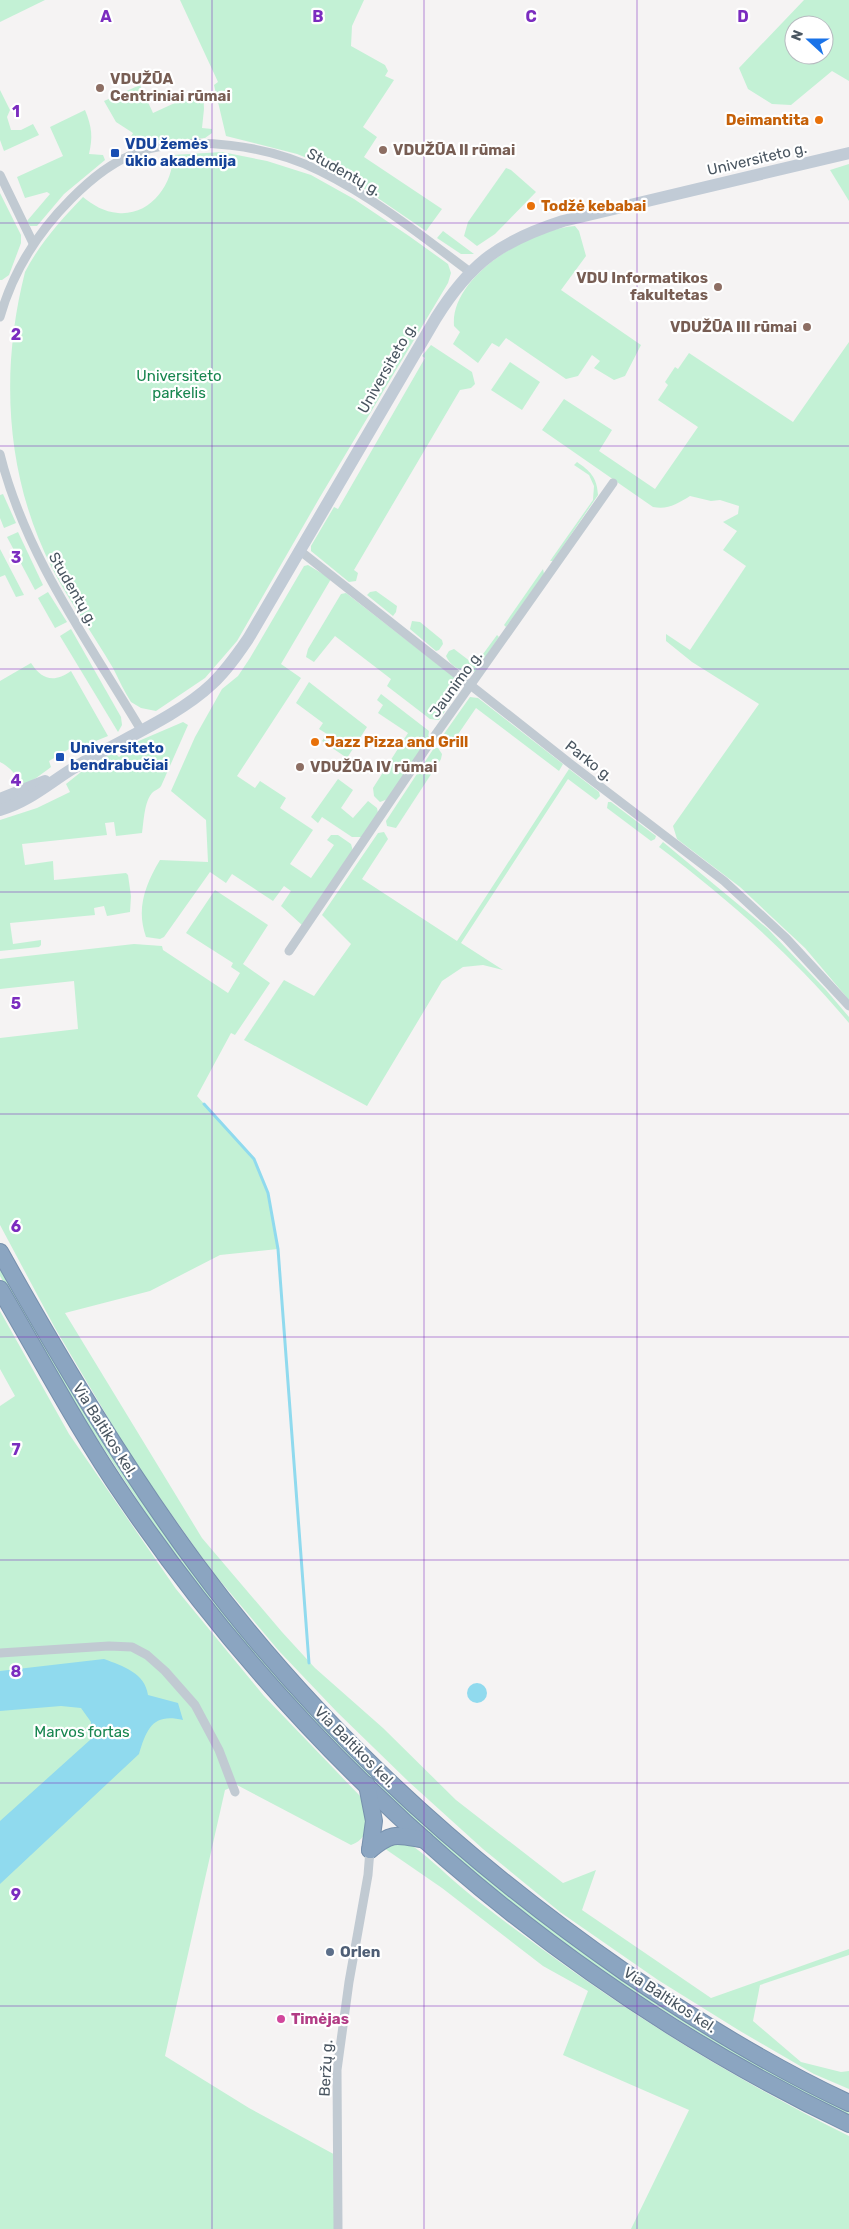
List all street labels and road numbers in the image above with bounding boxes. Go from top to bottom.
street label: Universiteto g. [705,139,809,179]
street label: Studentų g. [304,144,384,200]
street label: Universiteto g. [354,319,420,417]
street label: Studentų g. [45,549,101,629]
street label: Jaunimo g. [426,647,486,721]
street label: Parko g. [561,737,617,785]
street label: Via Baltikos kel. [69,1380,141,1480]
street label: Via Baltikos kel. [311,1703,399,1791]
street label: Via Baltikos kel. [620,1963,720,2037]
street label: Beržų g. [316,2039,336,2097]

